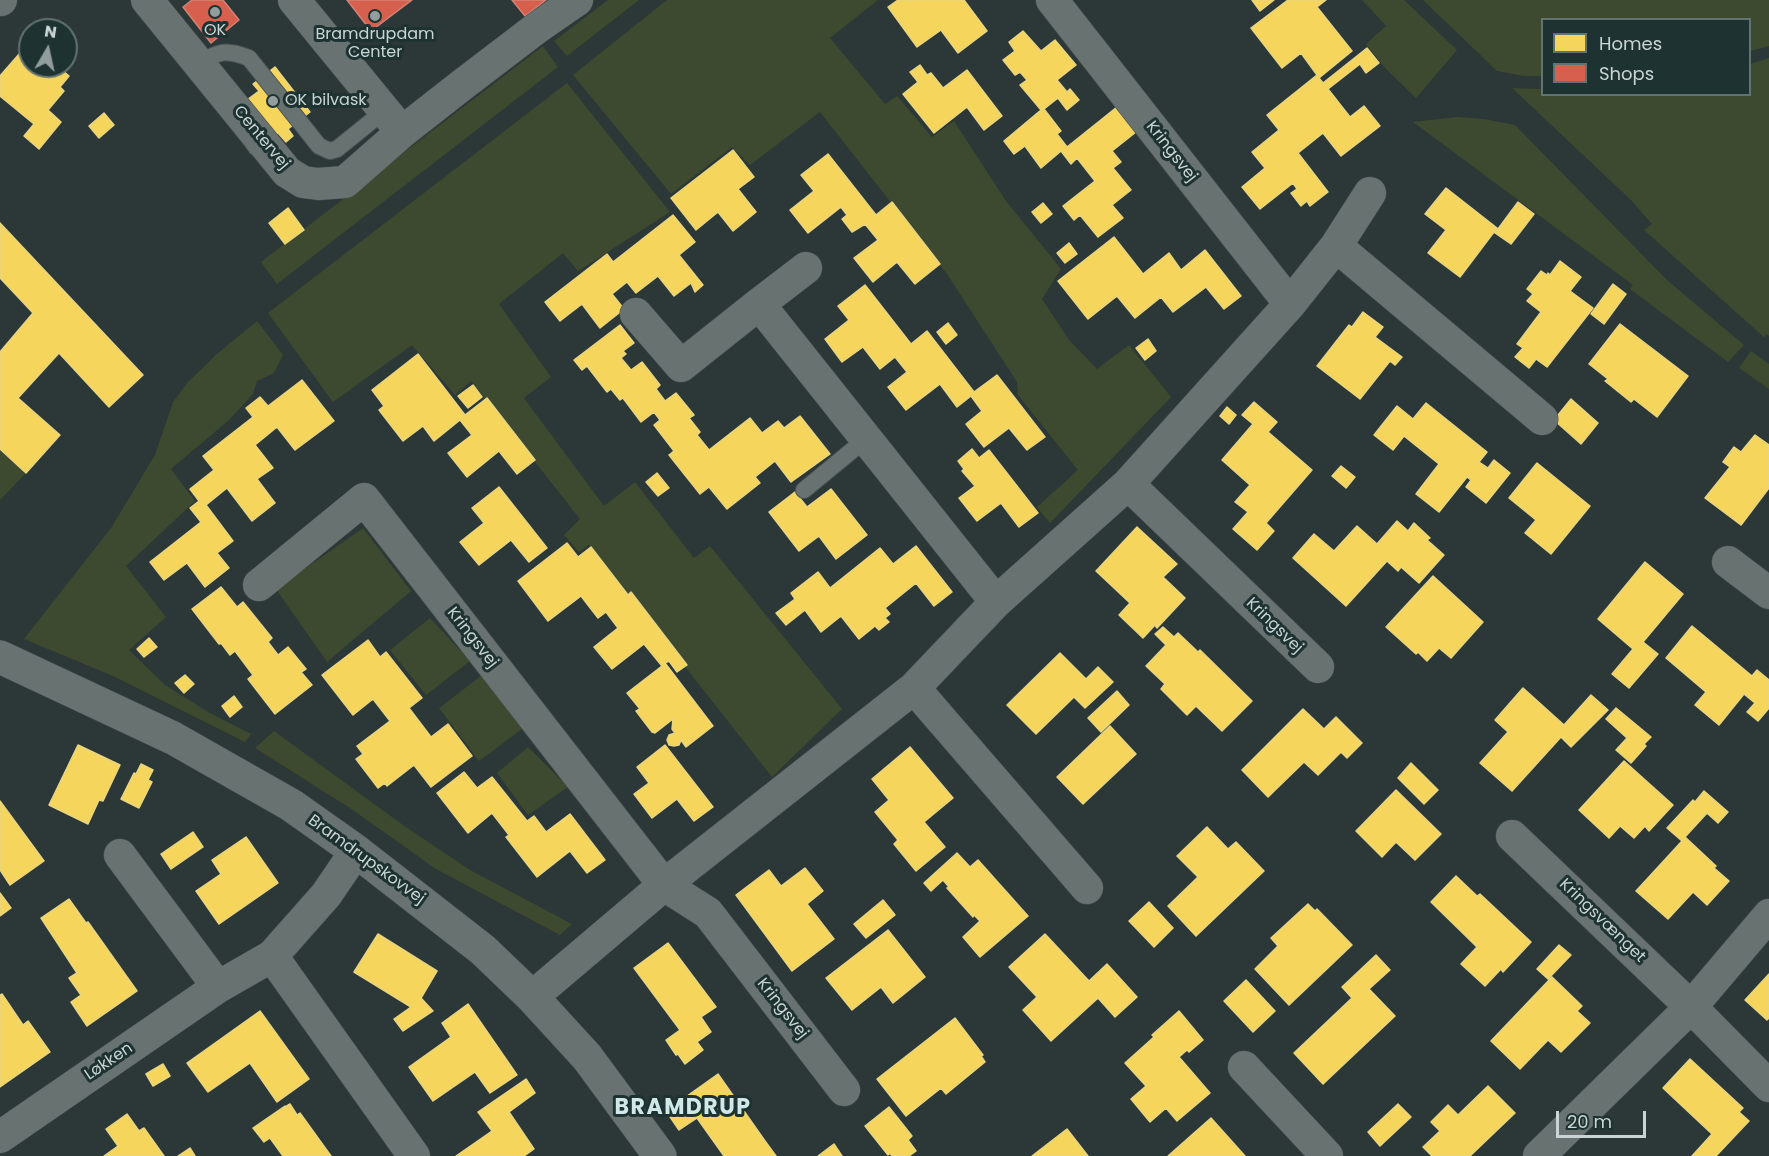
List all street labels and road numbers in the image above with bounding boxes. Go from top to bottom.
street label: Centervej [229,102,293,174]
street label: Kringsvej [1141,118,1201,186]
street label: Kringsvej [1242,594,1306,658]
street label: Kringsvej [442,604,502,672]
street label: Bramdrupskovvej [304,811,428,909]
street label: Kringsvænget [1555,875,1649,967]
street label: Kringsvej [752,975,812,1043]
street label: Løkken [81,1039,137,1085]

